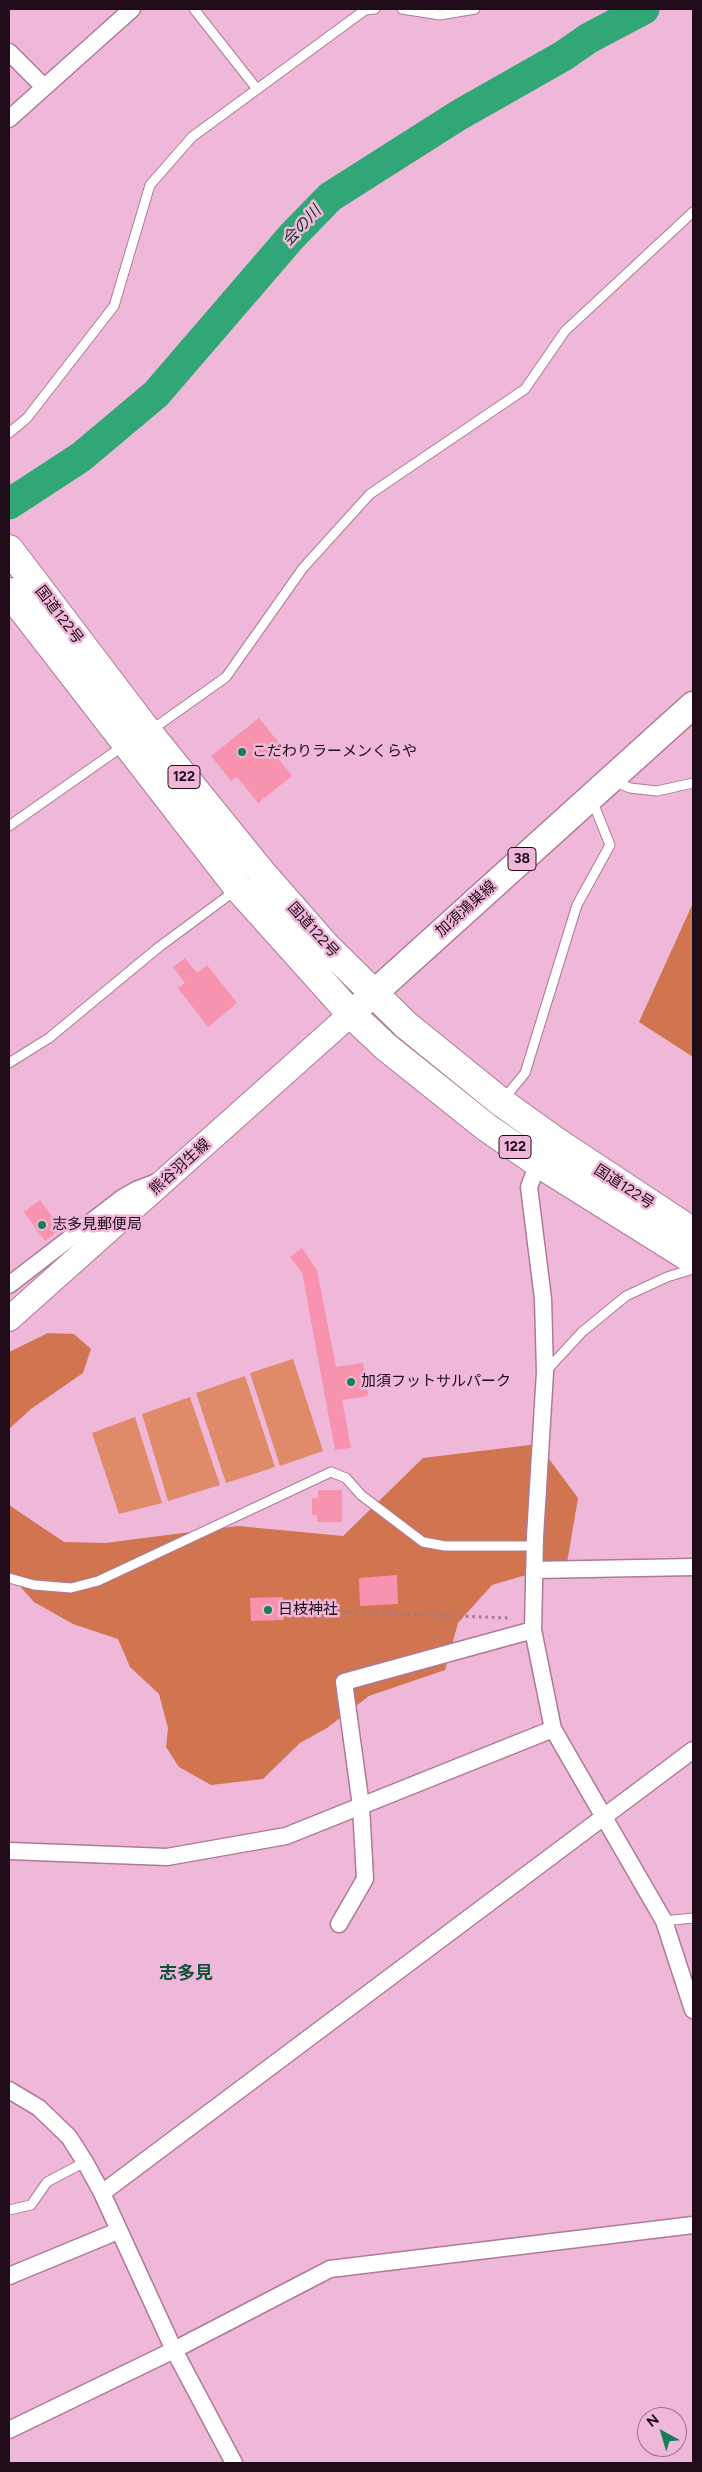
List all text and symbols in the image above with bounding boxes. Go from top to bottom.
water label: 会の川 [279,202,325,250]
street label: 国道122号 [31,582,87,648]
place label: こだわりラーメンくらや [252,743,417,761]
marker: こだわりラーメンくらや [236,746,248,758]
road number: 122 [168,766,200,789]
road number: 38 [508,848,536,871]
street label: 加須鴻巣線 [432,877,500,941]
street label: 国道122号 [284,899,342,961]
street label: 熊谷羽生線 [146,1135,214,1199]
road number: 122 [499,1136,531,1158]
street label: 国道122号 [591,1161,657,1213]
place label: 志多見郵便局 [52,1216,142,1234]
marker: 志多見郵便局 [36,1219,48,1231]
place label: 加須フットサルパーク [361,1373,511,1391]
marker: 加須フットサルパーク [345,1376,357,1388]
place label: 日枝神社 [278,1601,338,1619]
marker: 日枝神社 [262,1604,274,1616]
district label: 志多見 [159,1963,213,1985]
north arrow [637,2407,687,2457]
text: N [643,2411,662,2431]

